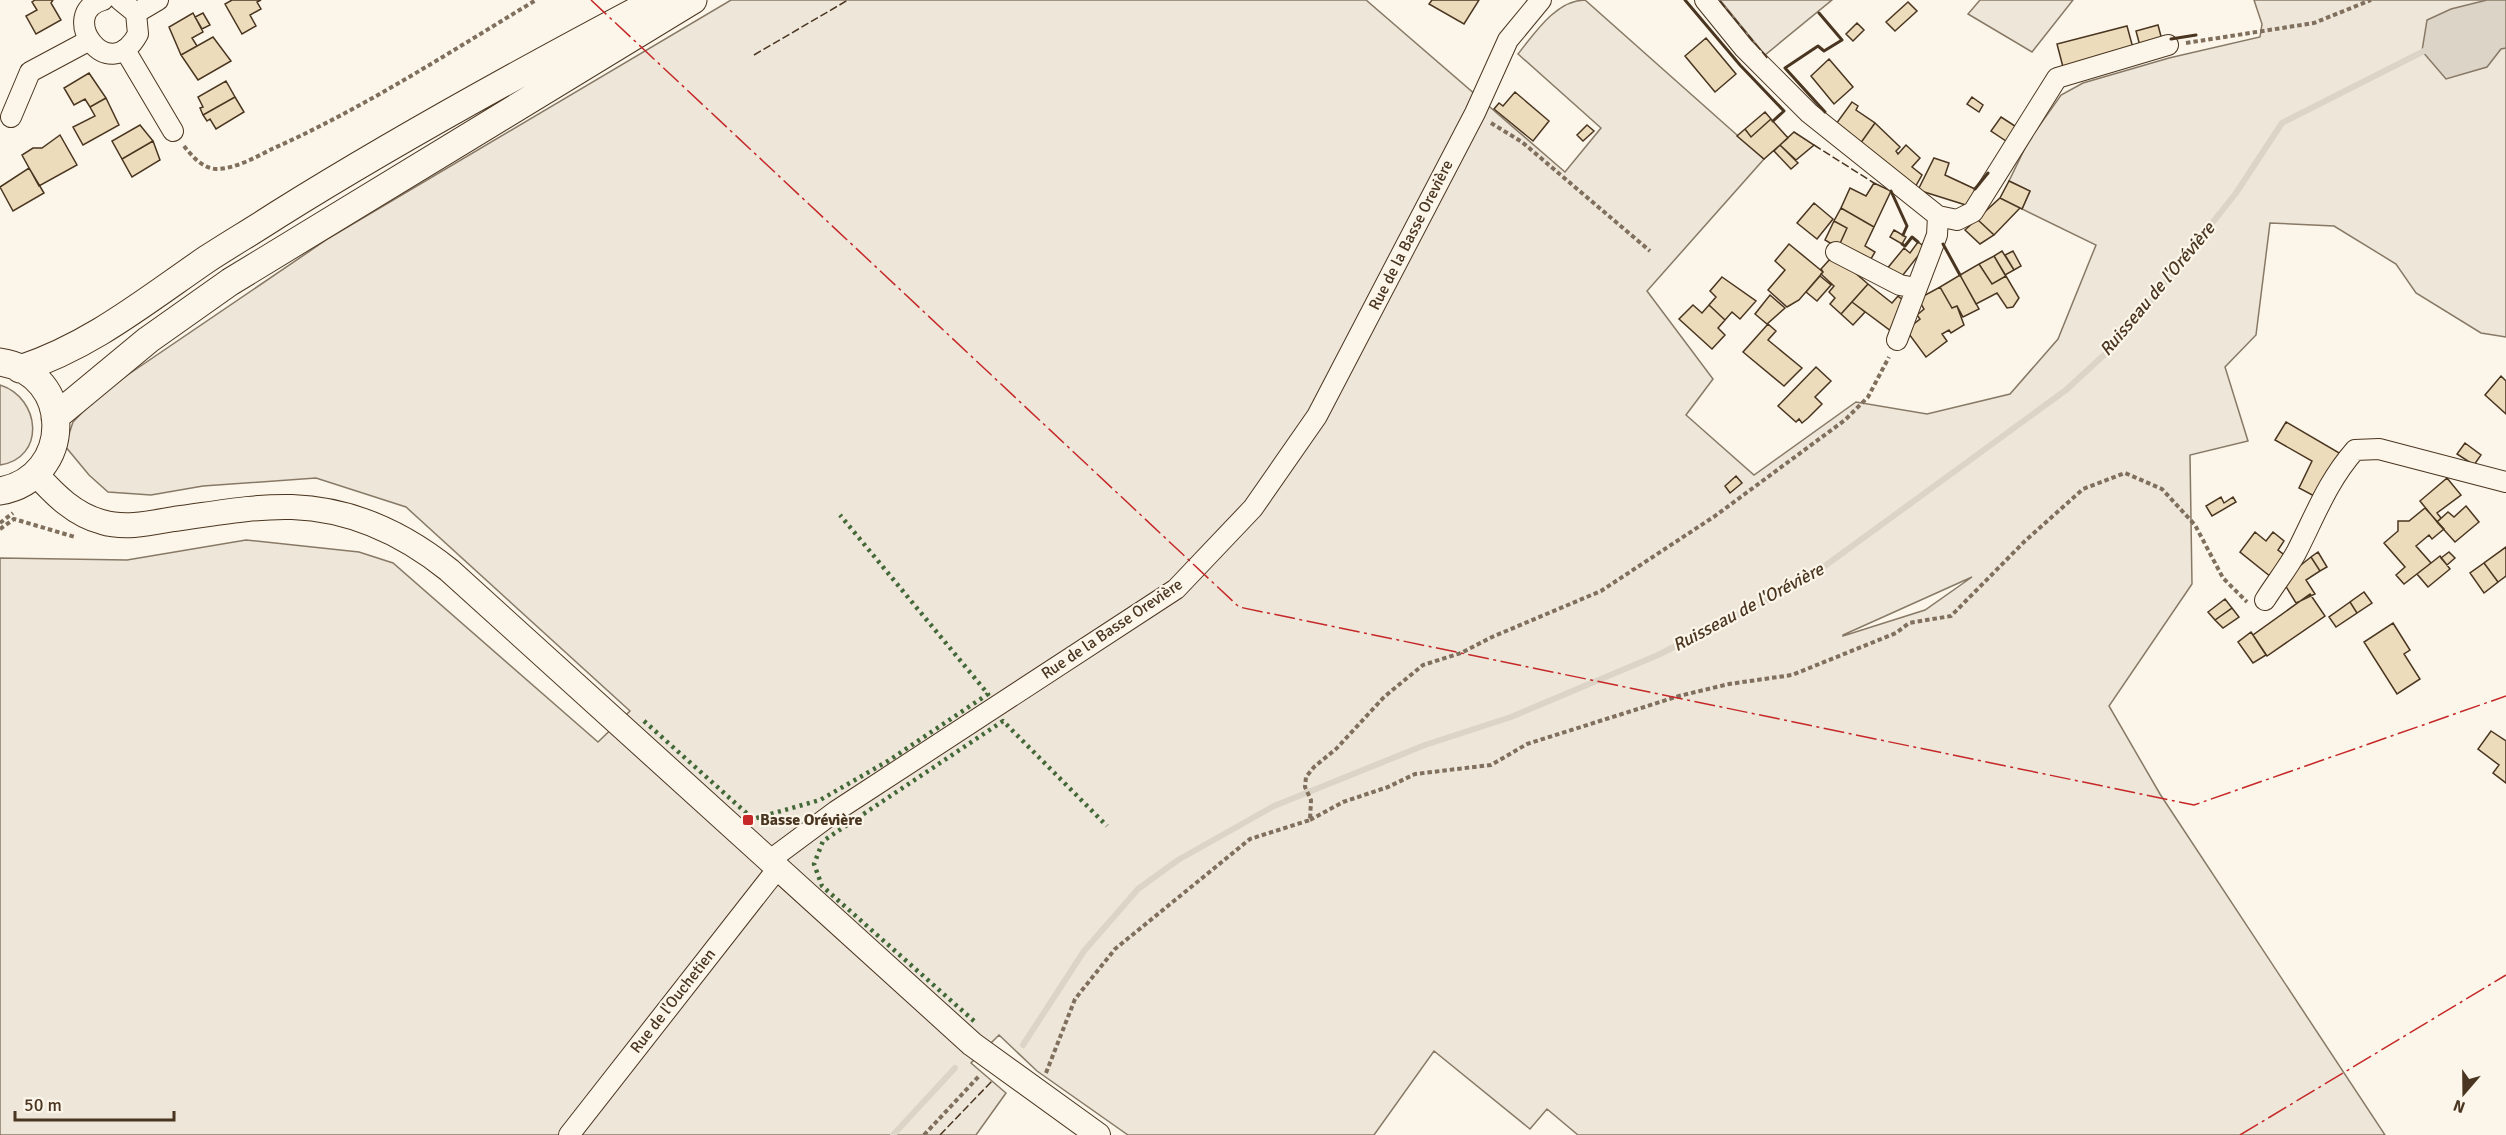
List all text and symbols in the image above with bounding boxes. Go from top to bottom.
street label: Rue de la Basse Orevière [1364,156,1458,314]
water label: Ruisseau de l'Orévière [2095,217,2220,360]
water label: Ruisseau de l'Orévière [1669,557,1828,656]
street label: Rue de la Basse Orevière [1038,574,1186,684]
place label: Basse Orévière [760,810,862,830]
marker: Basse Orévière [741,813,755,827]
street label: Rue de l'Ouchetien [626,945,720,1057]
north arrow [2434,1063,2494,1123]
scale bar [15,1084,174,1122]
text: 50 m [24,1094,62,1116]
text: N [2451,1095,2468,1117]

